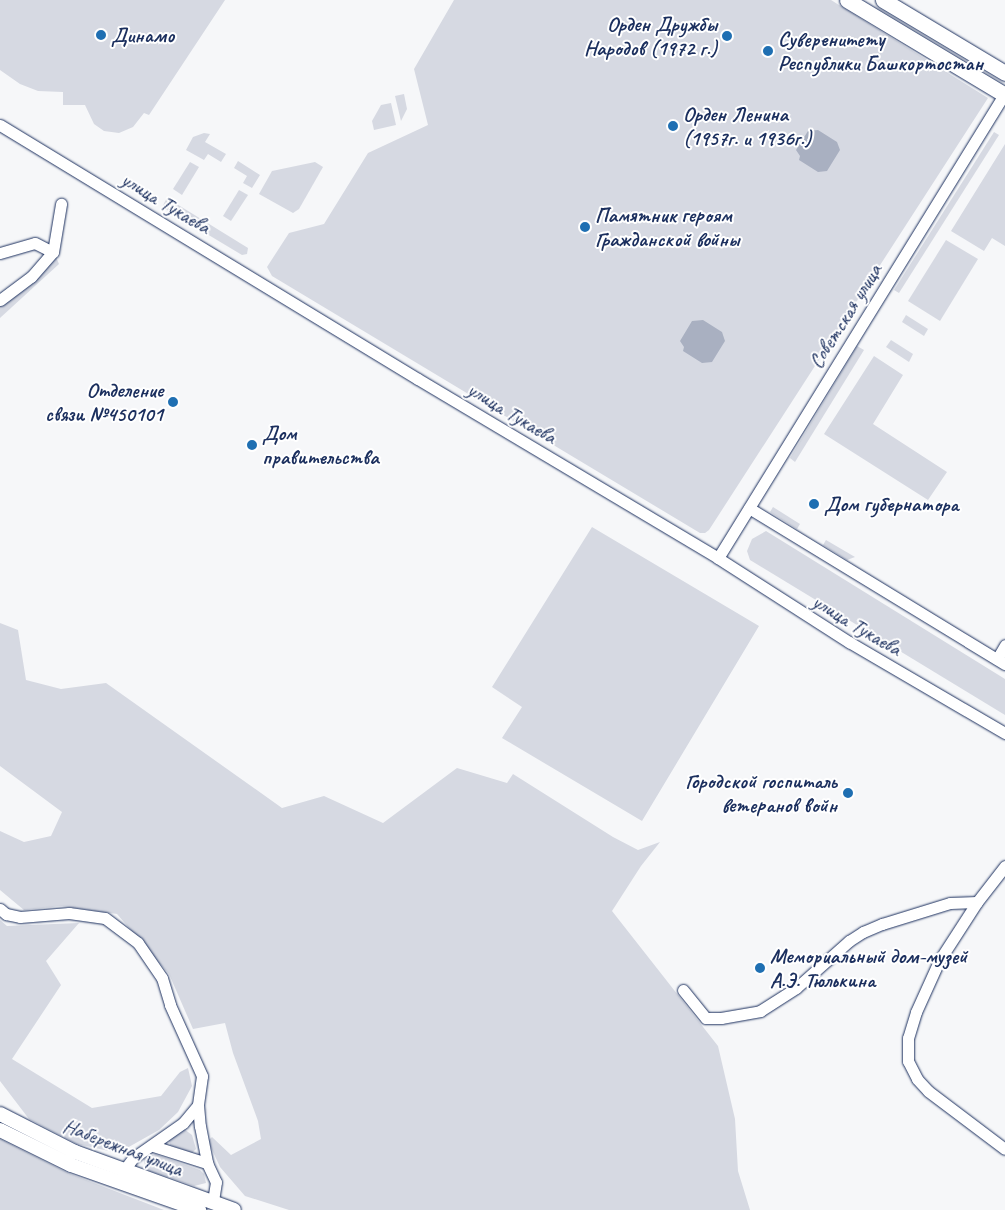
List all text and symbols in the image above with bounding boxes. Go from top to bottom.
place label: Орден Дружбы Народов (1972 г.) [584,11,717,61]
place label: Динамо [111,22,174,48]
place label: Суверенитету Республики Башкортостан [778,26,982,76]
marker: Динамо [95,29,107,41]
marker: Орден Дружбы Народов (1972 г.) [721,30,733,42]
marker: Суверенитету Республики Башкортостан [762,45,774,57]
place label: Орден Ленина (1957г. и 1936г.) [683,101,811,151]
marker: Орден Ленина (1957г. и 1936г.) [667,120,679,132]
street label: улица Тукаева [117,167,215,239]
place label: Памятник героям Гражданской войны [595,202,739,252]
marker: Памятник героям Гражданской войны [579,221,591,233]
street label: Советская улица [802,258,888,374]
place label: Отделение связи №450101 [45,377,163,427]
street label: улица Тукаева [463,377,561,449]
marker: Отделение связи №450101 [167,396,179,408]
place label: Дом правительства [262,420,379,470]
marker: Дом правительства [246,439,258,451]
place label: Дом губернатора [824,491,958,517]
marker: Дом губернатора [808,498,820,510]
street label: улица Тукаева [808,589,906,661]
place label: Городской госпиталь ветеранов войн [685,768,837,818]
marker: Городской госпиталь ветеранов войн [841,786,855,800]
place label: Мемориальный дом-музей А.Э. Тюлькина [770,943,967,993]
marker: Мемориальный дом-музей А.Э. Тюлькина [754,962,766,974]
street label: Набережная улица [59,1112,187,1182]

